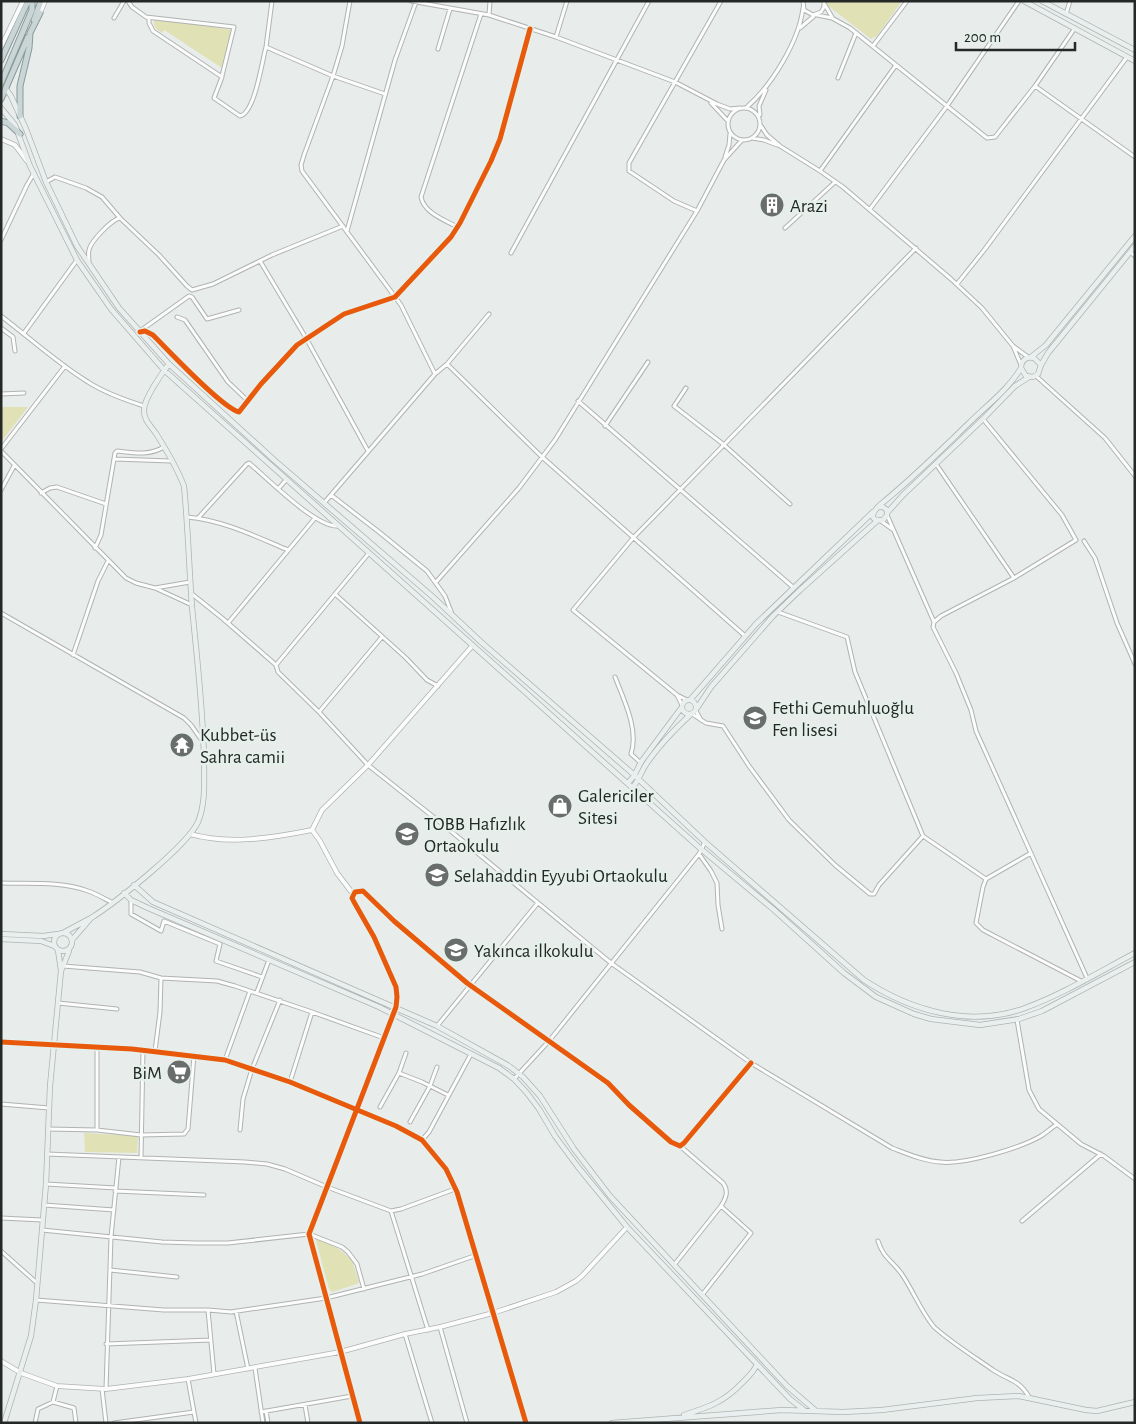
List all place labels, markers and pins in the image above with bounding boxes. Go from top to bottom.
building icon: Arazi [759,192,785,218]
place label: Arazi [790,197,828,216]
place label: Fethi Gemuhluoğlu Fen lisesi [772,699,914,740]
school or university icon: Fethi Gemuhluoğlu Fen lisesi [742,705,768,731]
place label: Kubbet-üs Sahra camii [200,726,285,767]
temple icon: Kubbet-üs Sahra camii [169,732,195,758]
place label: Galericiler Sitesi [578,787,654,828]
shop icon: Galericiler Sitesi [547,793,573,819]
place label: TOBB Hafızlık Ortaokulu [424,815,526,856]
school or university icon: TOBB Hafızlık Ortaokulu [394,821,420,847]
school or university icon: Selahaddin Eyyubi Ortaokulu [424,862,450,888]
place label: Selahaddin Eyyubi Ortaokulu [454,867,668,886]
school or university icon: Yakınca ilkokulu [443,937,469,963]
place label: Yakınca ilkokulu [474,942,594,961]
supermarket icon: BiM [166,1059,192,1085]
place label: BiM [132,1064,162,1083]

